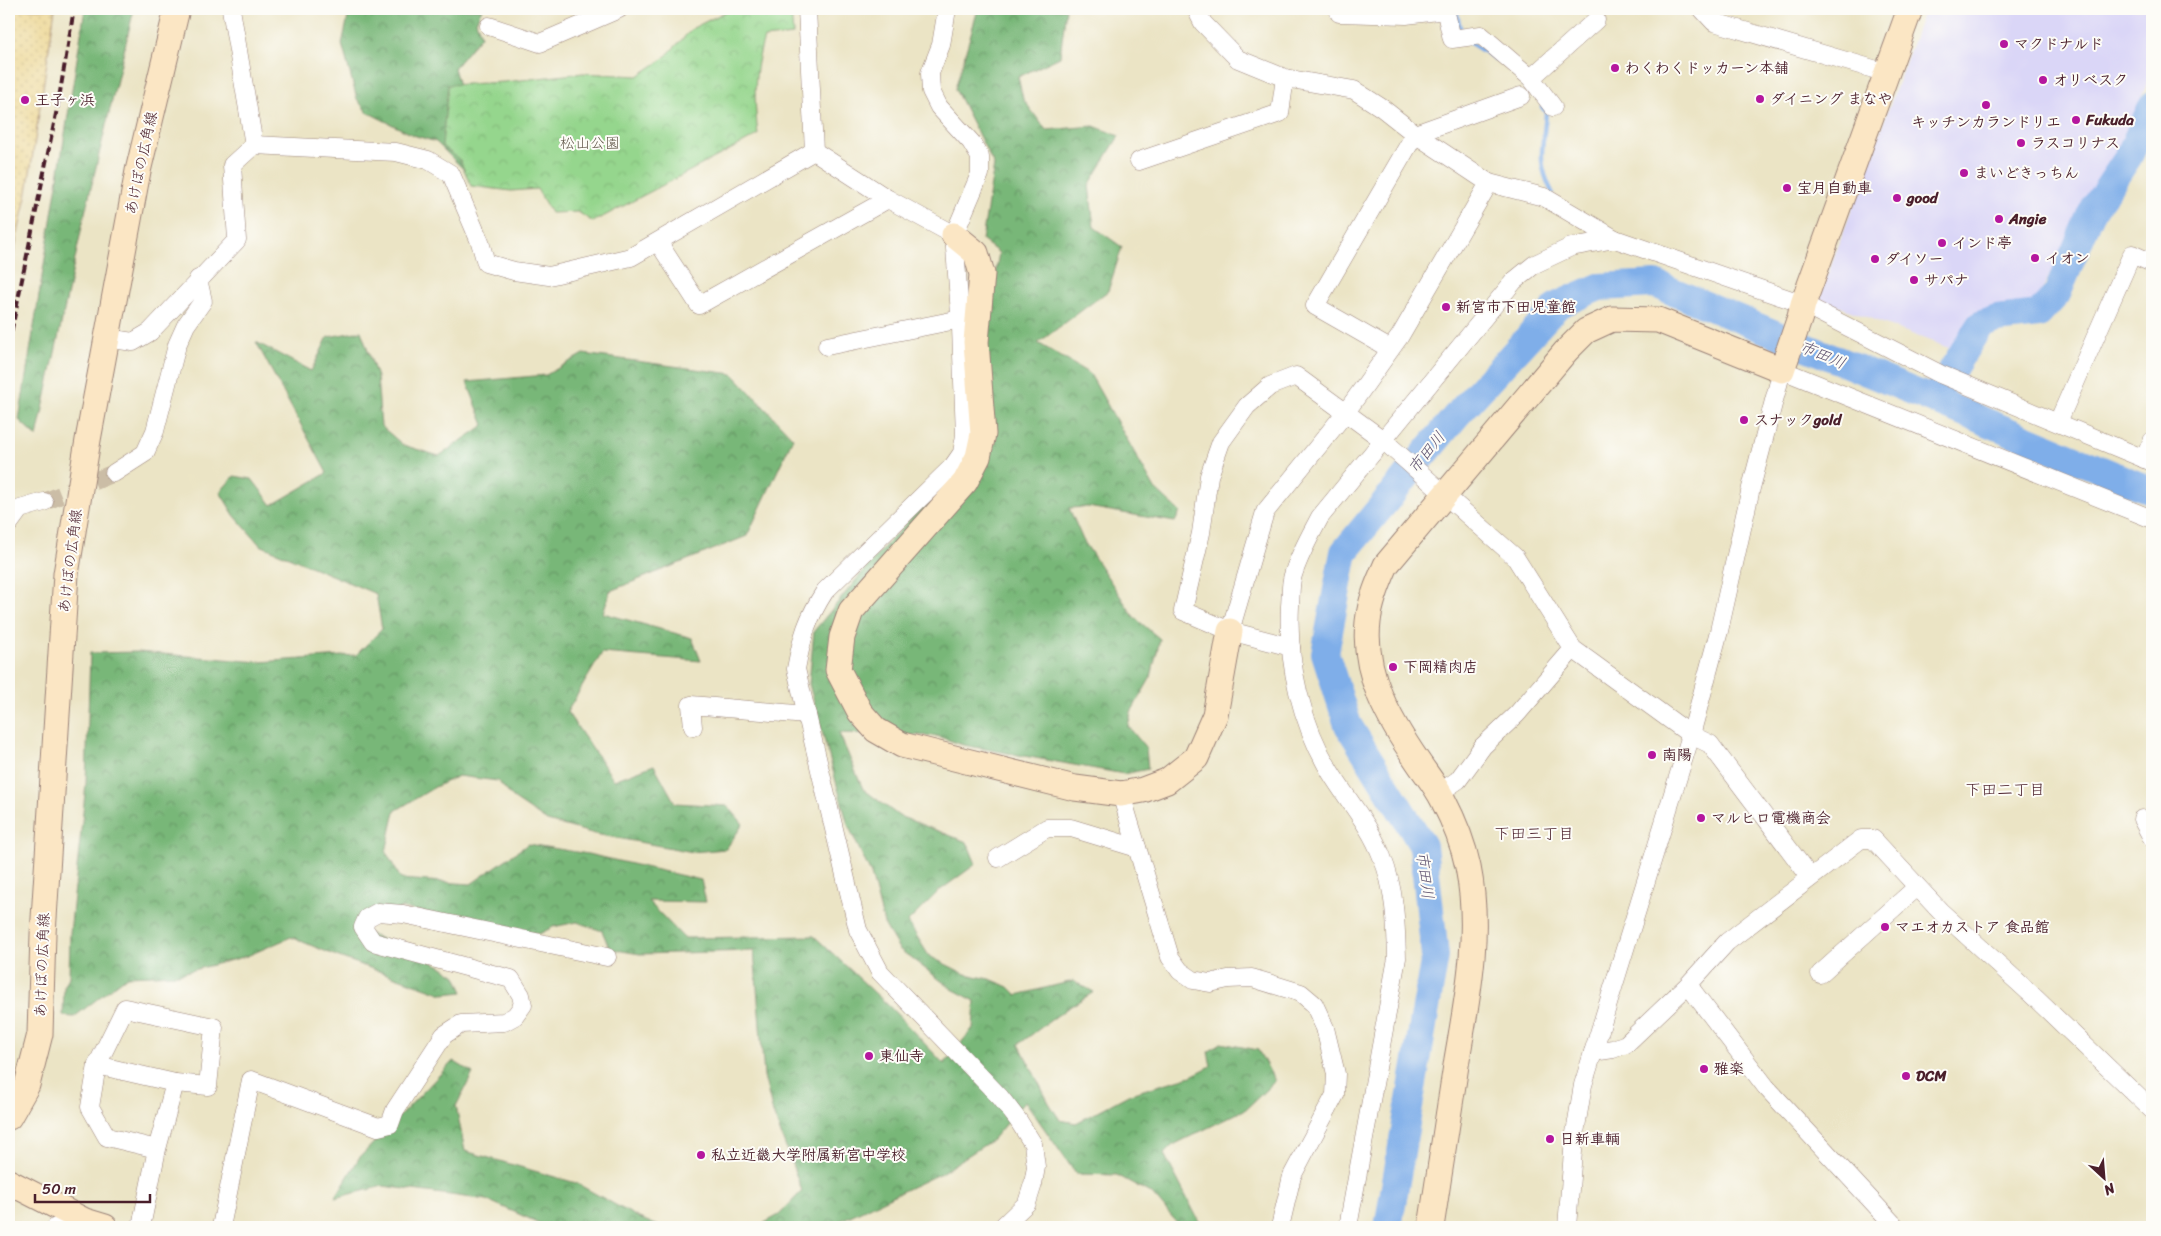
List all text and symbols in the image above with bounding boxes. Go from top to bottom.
place label: マクドナルド [2014,31,2103,57]
marker: マクドナルド [1998,38,2010,50]
place label: わくわくドッカーン本舗 [1625,55,1789,81]
marker: わくわくドッカーン本舗 [1609,62,1621,74]
place label: オリベスク [2053,67,2128,93]
marker: オリベスク [2037,74,2049,86]
place label: ダイニング まなや [1770,86,1892,112]
place label: 王子ヶ浜 [35,87,95,113]
marker: ダイニング まなや [1754,93,1766,105]
marker: 王子ヶ浜 [19,94,31,106]
marker: キッチンカランドリエ [1980,99,1992,111]
place label: Fukuda [2085,107,2134,133]
street label: あけぼの広角線 [117,109,165,217]
place label: キッチンカランドリエ [1911,109,2061,135]
marker: Fukuda [2070,114,2082,126]
park label: 松山公園 [560,130,620,156]
place label: ラスコリナス [2031,130,2120,156]
marker: ラスコリナス [2015,137,2027,149]
place label: まいどきっちん [1974,160,2079,186]
marker: まいどきっちん [1958,167,1970,179]
place label: 宝月自動車 [1797,175,1872,201]
marker: 宝月自動車 [1781,182,1793,194]
place label: good [1905,185,1939,211]
marker: good [1891,192,1903,204]
place label: Angie [2008,206,2047,232]
marker: Angie [1993,213,2005,225]
place label: インド亭 [1952,230,2012,256]
marker: インド亭 [1936,237,1948,249]
place label: イオン [2045,245,2090,271]
place label: ダイソー [1885,246,1944,272]
marker: イオン [2029,252,2041,264]
marker: ダイソー [1869,253,1881,265]
place label: サパナ [1924,267,1969,293]
marker: サパナ [1908,274,1920,286]
place label: 新宮市下田児童館 [1456,294,1576,320]
marker: 新宮市下田児童館 [1440,301,1452,313]
water label: 市田川 [1795,332,1851,377]
place label: スナックgold [1754,407,1843,433]
marker: スナックgold [1738,414,1750,426]
water label: 市田川 [1400,425,1453,480]
street label: あけぼの広角線 [51,507,89,615]
place label: 下岡精肉店 [1403,654,1478,680]
marker: 下岡精肉店 [1387,661,1399,673]
place label: 南陽 [1662,742,1692,768]
marker: 南陽 [1646,749,1658,761]
district label: 下田二丁目 [1965,775,2045,804]
place label: マルヒロ電機商会 [1711,805,1831,831]
marker: マルヒロ電機商会 [1695,812,1707,824]
district label: 下田三丁目 [1494,819,1574,848]
water label: 市田川 [1408,849,1443,901]
street label: あけぼの広角線 [27,912,57,1018]
place label: マエオカストア 食品館 [1895,914,2050,940]
marker: マエオカストア 食品館 [1879,921,1891,933]
place label: 東仙寺 [879,1043,924,1069]
marker: 東仙寺 [863,1050,875,1062]
place label: 雅楽 [1714,1056,1744,1082]
marker: 雅楽 [1698,1063,1710,1075]
place label: DCM [1916,1063,1947,1089]
marker: DCM [1900,1070,1912,1082]
place label: 日新車輌 [1560,1126,1620,1152]
marker: 日新車輌 [1544,1133,1556,1145]
place label: 私立近畿大学附属新宮中学校 [711,1142,906,1168]
marker: 私立近畿大学附属新宮中学校 [695,1149,707,1161]
north arrow [2078,1154,2128,1204]
scale bar [35,1171,150,1203]
text: N [2099,1175,2120,1203]
text: 50 m [42,1176,77,1202]

